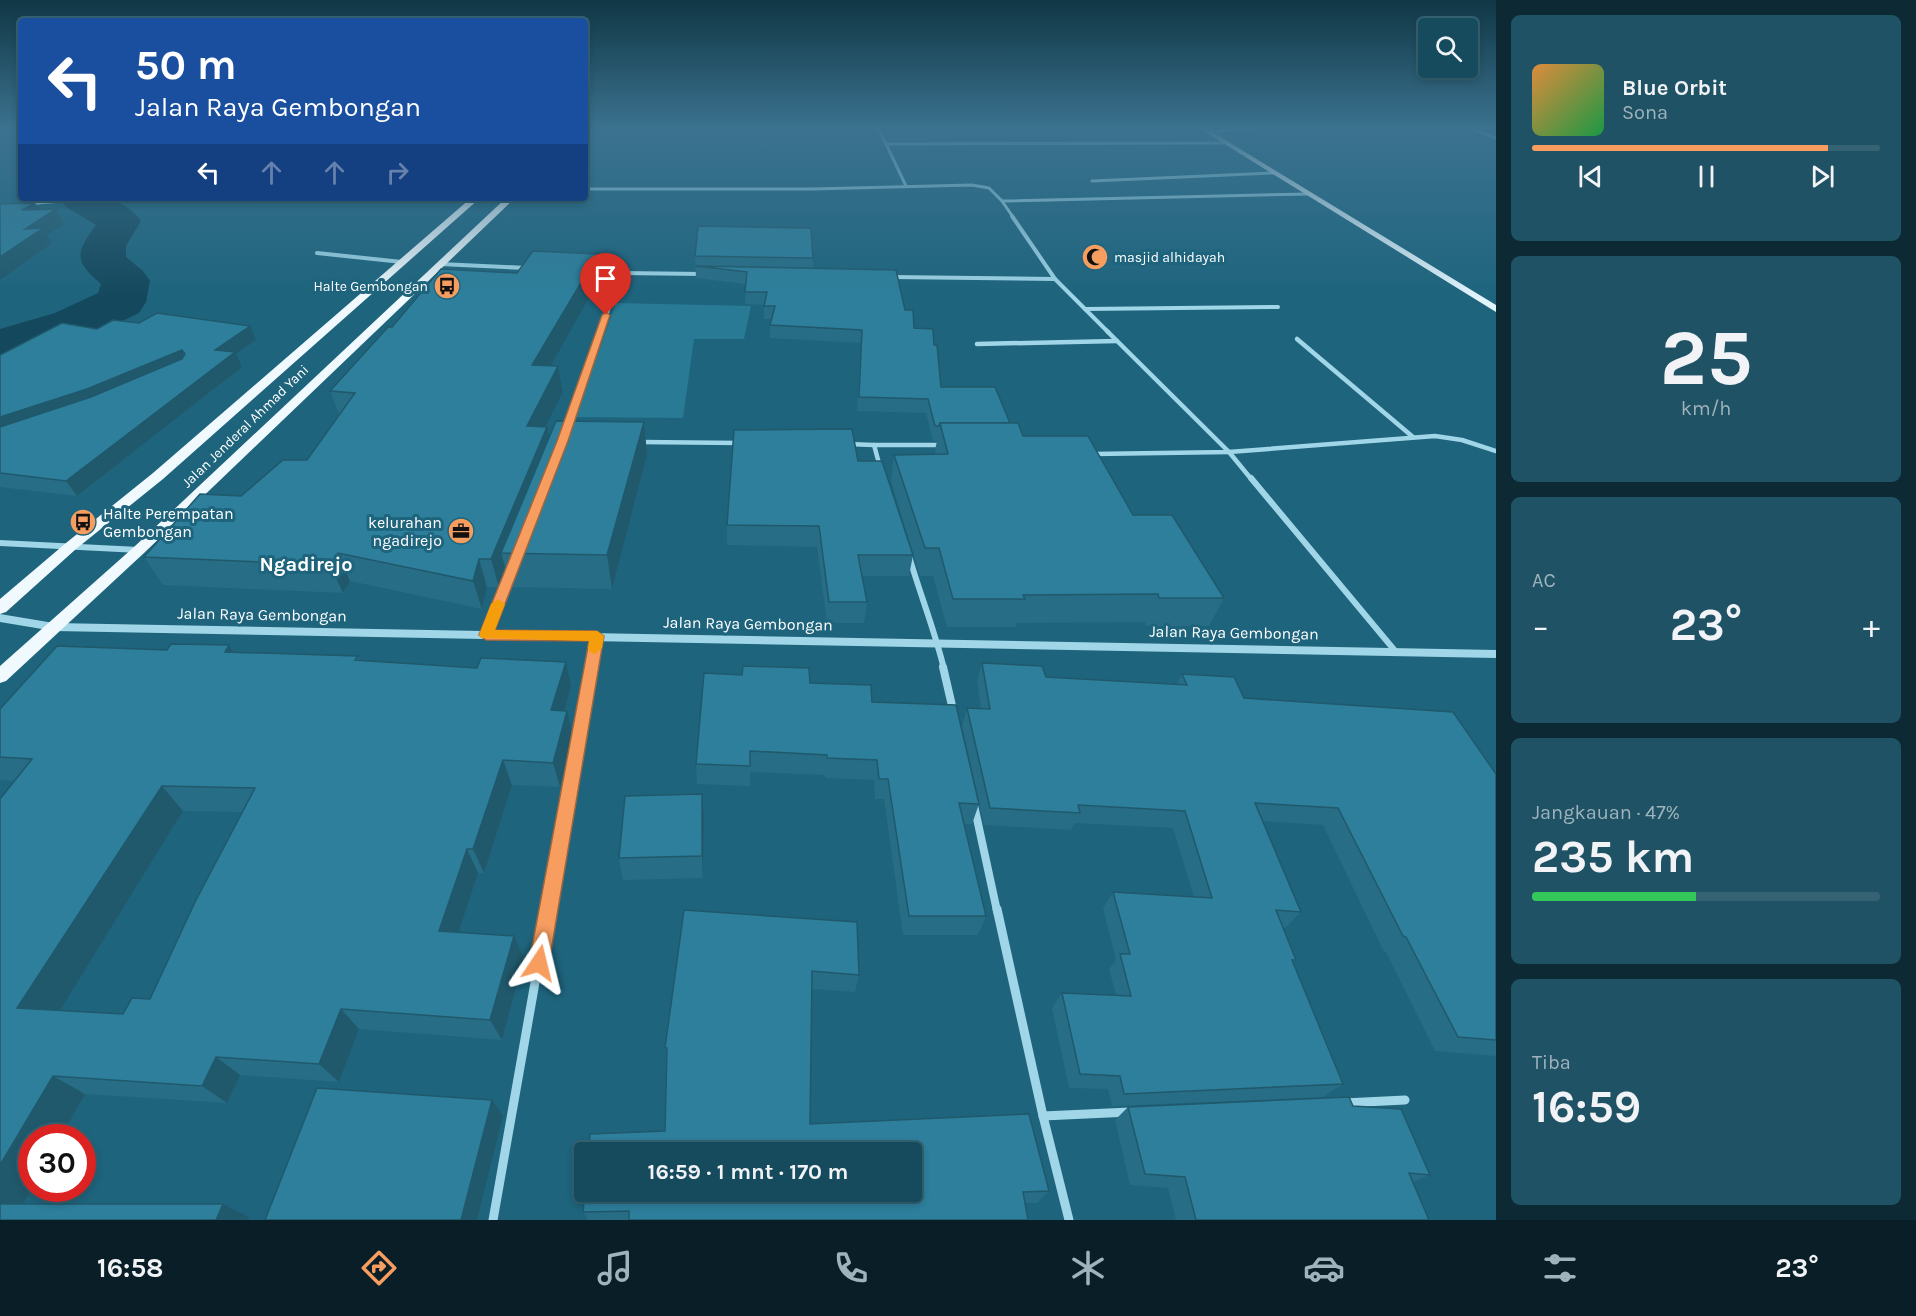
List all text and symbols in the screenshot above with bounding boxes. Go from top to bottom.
map controls [1418,18,1478,78]
button: search [1418,18,1478,78]
text: 50 m [135,40,237,90]
icon: left [36,42,114,120]
text: Blue Orbit [1622,75,1727,101]
text: Jalan Raya Gembongan [135,91,421,123]
text: Sona [1622,101,1668,124]
icon: left [192,156,225,189]
icon: ahead [255,156,288,189]
icon: ahead [318,156,351,189]
icon: right [381,156,414,189]
icon: previous [1574,160,1607,193]
icon: pause [1690,160,1723,193]
icon: next [1806,160,1839,193]
mosque icon: masjid alhidayah [1080,242,1110,272]
place label: masjid alhidayah [1114,249,1225,266]
pin [580,253,631,315]
icon: arrive [589,262,622,295]
bus stop icon: Halte Gembongan [432,271,462,301]
place label: Halte Gembongan [313,278,428,295]
text: 25 [1660,312,1752,404]
street label: Jalan Jenderal Ahmad Yani [178,361,312,491]
text: km/h [1681,397,1731,420]
place label: Halte Perempatan Gembongan [103,504,234,541]
bus stop icon: Halte Perempatan Gembongan [68,507,98,537]
place label: kelurahan ngadirejo [368,513,442,550]
office icon: kelurahan ngadirejo [446,516,476,546]
district label: Ngadirejo [260,553,353,576]
text: AC [1532,569,1556,592]
text: 23° [1670,599,1742,651]
street label: Jalan Raya Gembongan [177,604,347,625]
text: − [1532,607,1549,645]
text: + [1863,607,1880,645]
street label: Jalan Raya Gembongan [663,613,833,634]
street label: Jalan Raya Gembongan [1149,622,1319,643]
text: Jangkauan · 47% [1532,801,1680,824]
text: 235 km [1532,831,1694,883]
position arrow [507,931,571,995]
text: Tiba [1532,1051,1571,1074]
text: 16:59 [1532,1081,1641,1133]
speed limit sign: 30 [18,1124,96,1202]
text: 16:59 · 1 mnt · 170 m [648,1159,848,1185]
icon: directions [358,1247,400,1289]
icon: music [594,1247,636,1289]
icon: phone [830,1247,872,1289]
icon: climate [1067,1247,1109,1289]
icon: car [1303,1247,1345,1289]
icon: filters [1539,1247,1581,1289]
text: 16:58 [97,1252,164,1284]
text: 23° [1775,1252,1819,1284]

